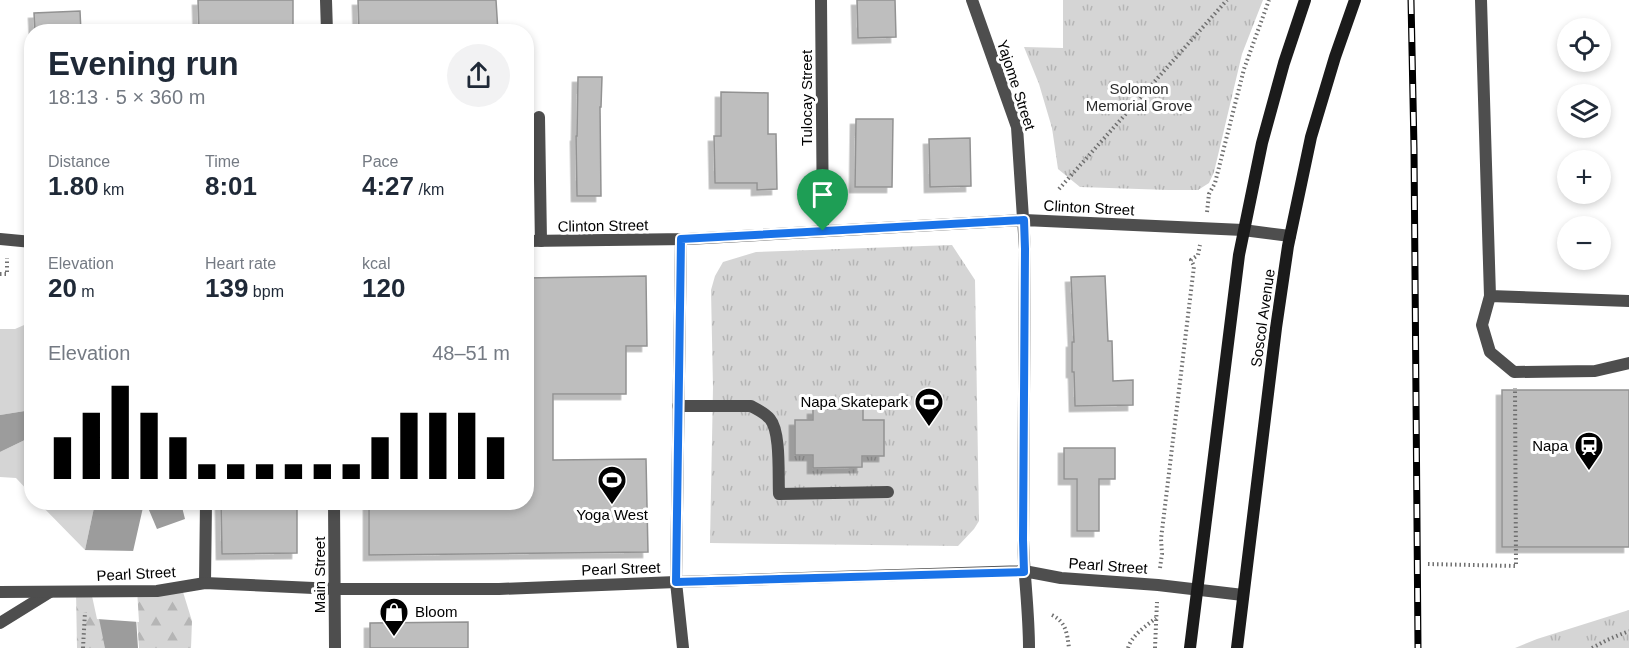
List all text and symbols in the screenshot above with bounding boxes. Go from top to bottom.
map controls [1557,18,1611,270]
button: locate [1557,18,1611,72]
street label: Yajome Street [994,38,1039,133]
button: share [447,44,510,107]
text: Evening run [48,45,239,82]
street label: Tulocay Street [798,49,815,146]
park label: Solomon Memorial Grove [1086,80,1192,114]
button: layers [1557,84,1611,138]
text: 18:13 · 5 × 360 m [48,86,205,108]
button: + [1557,150,1611,204]
text: Distance [48,153,110,170]
text: Time [205,153,240,170]
text: Pace [362,153,398,170]
pin [797,169,848,231]
text: 1.80 [48,171,99,201]
text: 8:01 [205,171,257,201]
text: 4:27 [362,171,414,201]
icon: arrive [806,178,839,211]
text: km [99,181,124,198]
text: /km [414,181,444,198]
street label: Clinton Street [1043,197,1136,218]
street label: Clinton Street [557,216,649,235]
button: − [1557,216,1611,270]
text: Elevation [48,255,114,272]
text: Heart rate [205,255,276,272]
text: kcal [362,255,390,272]
street label: Soscol Avenue [1247,268,1278,368]
text: 20 [48,273,77,303]
text: 139 [205,273,248,303]
text: 120 [362,273,405,303]
text: m [77,283,95,300]
text: bpm [248,283,284,300]
text: Elevation [48,342,130,364]
text: 48–51 m [432,342,510,364]
sports icon: Napa Skatepark [913,386,945,428]
place label: Napa Skatepark [800,393,908,410]
station icon: Napa [1573,430,1605,472]
place label: Napa [1532,437,1569,454]
sports icon: Yoga West [596,464,628,506]
place label: Yoga West [576,506,649,523]
street label: Main Street [311,536,328,613]
street label: Pearl Street [1068,554,1149,577]
street label: Pearl Street [581,559,662,578]
street label: Pearl Street [96,563,177,584]
shop icon: Bloom [378,596,410,638]
place label: Bloom [415,603,458,620]

